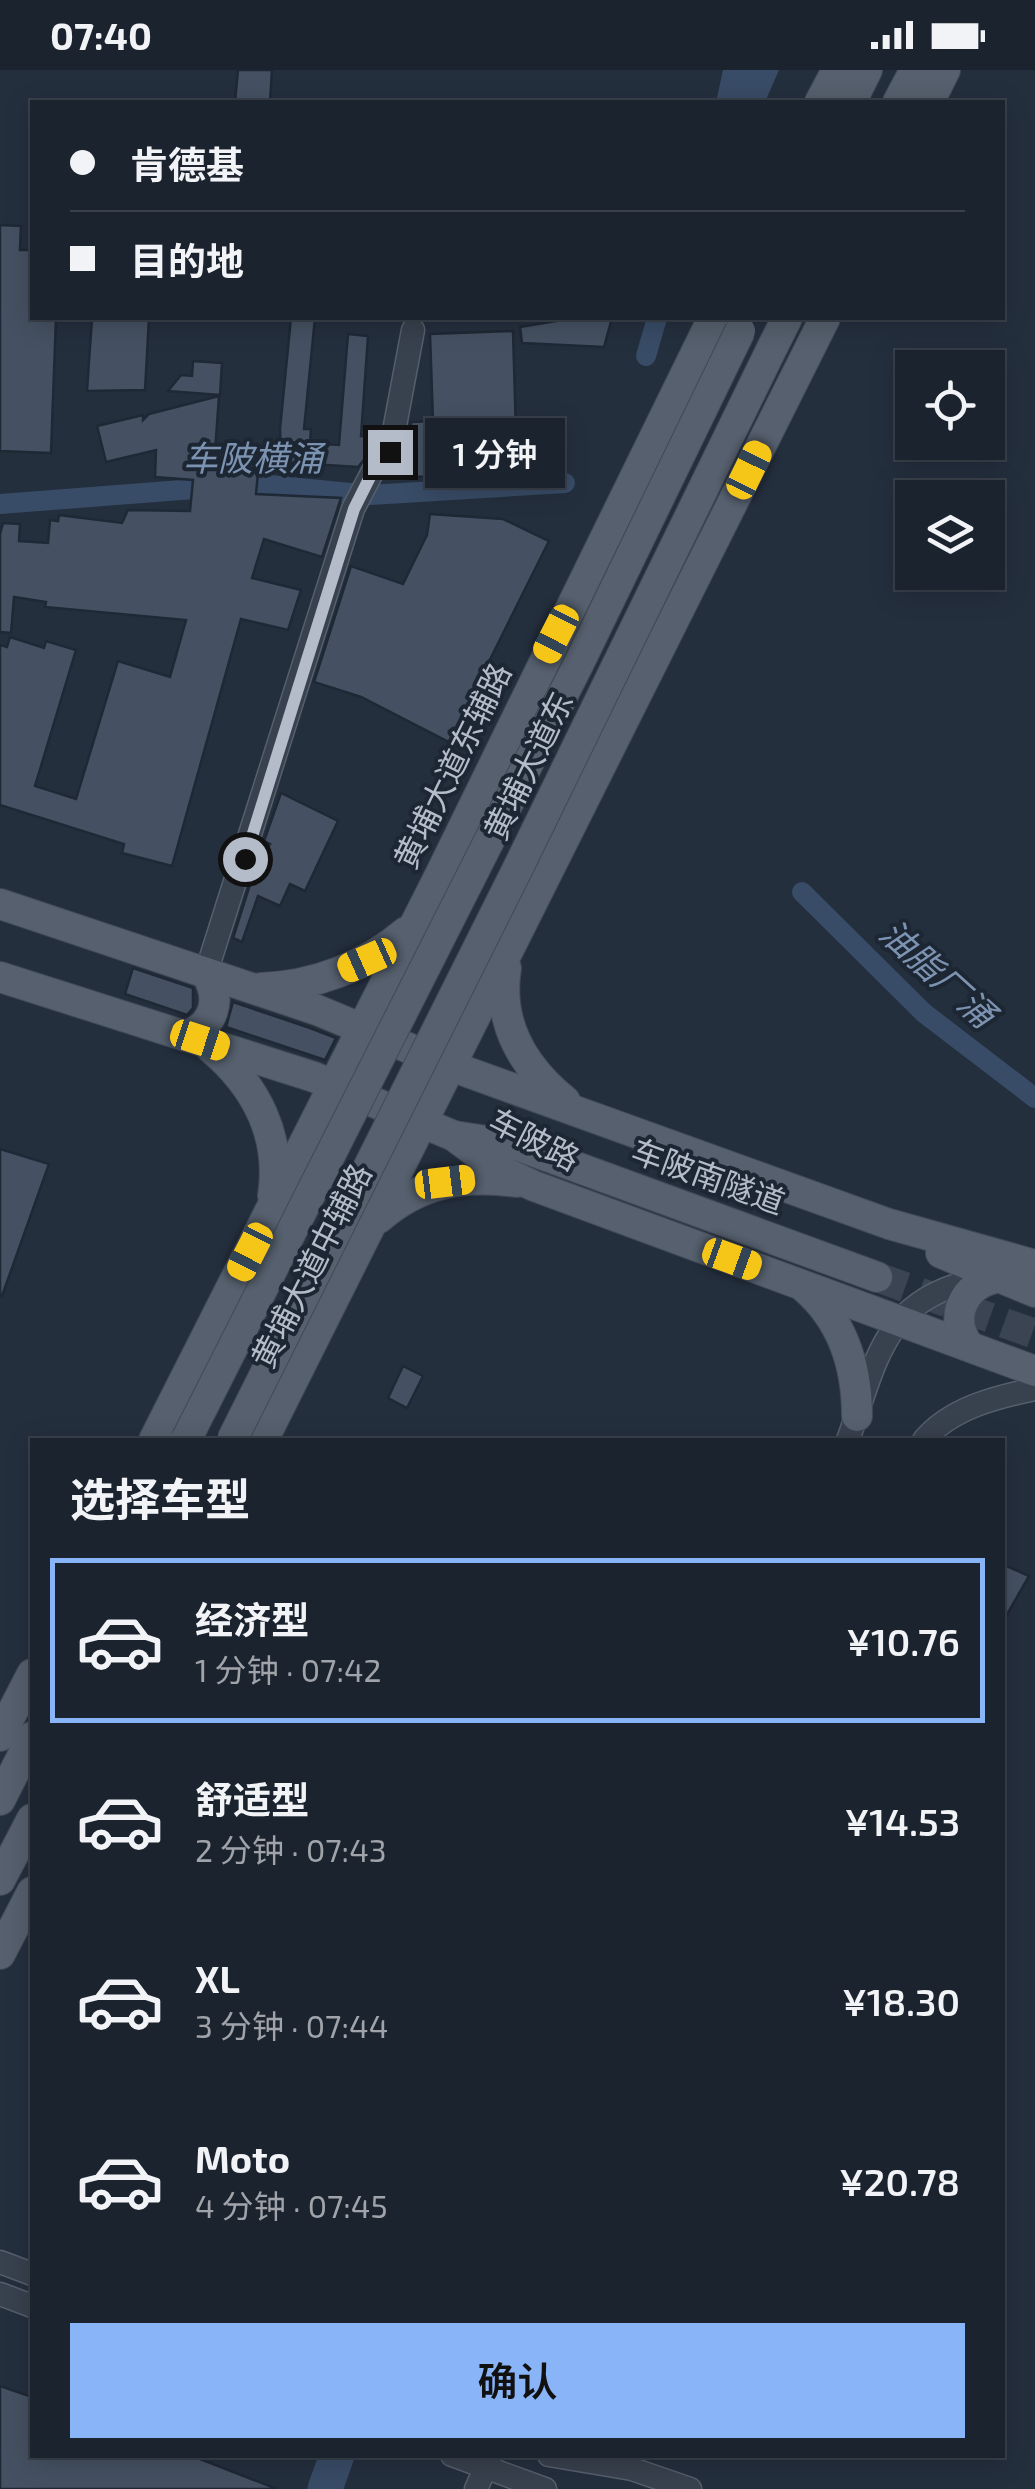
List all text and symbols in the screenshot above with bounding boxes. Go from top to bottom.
text: 07:40 [50,12,152,58]
text: 肯德基 [130,141,244,187]
text: 目的地 [130,237,244,283]
map controls [895,350,1005,590]
button: locate [895,350,1005,460]
callout: 1 分钟 [425,417,565,487]
route end [368,430,413,475]
text: 1 分钟 [453,434,537,472]
water label: 车陂横涌 [183,436,327,478]
car [722,436,776,504]
button: layers [895,480,1005,590]
car [529,600,583,668]
street label: 黄埔大道东辅路 [385,656,517,874]
street label: 黄埔大道东 [475,685,579,845]
route start [223,837,268,882]
water label: 油脂厂涌 [872,910,1007,1038]
car [333,934,401,986]
car [167,1016,233,1064]
street label: 车陂路 [484,1099,586,1177]
street label: 车陂南隧道 [627,1130,790,1220]
street label: 黄埔大道中辅路 [242,1157,378,1374]
car [413,1163,477,1201]
car [223,1218,277,1286]
car [699,1235,765,1283]
text: 选择车型 [70,1471,250,1525]
icon: car [75,1596,165,1686]
text: 经济型 [195,1596,309,1642]
text: ¥10.76 [846,1618,960,1664]
text: 1 分钟 · 07:42 [195,1650,382,1688]
icon: car [75,1776,165,1866]
text: 舒适型 [195,1776,309,1822]
text: ¥14.53 [845,1798,960,1844]
text: 2 分钟 · 07:43 [195,1830,387,1868]
text: XL [195,1955,240,2001]
icon: car [75,1956,165,2046]
text: ¥18.30 [842,1978,960,2024]
text: 3 分钟 · 07:44 [195,2006,388,2044]
text: Moto [195,2135,290,2181]
icon: car [75,2136,165,2226]
text: ¥20.78 [839,2158,960,2204]
text: 4 分钟 · 07:45 [195,2186,388,2224]
button: 确认 [70,2323,965,2438]

